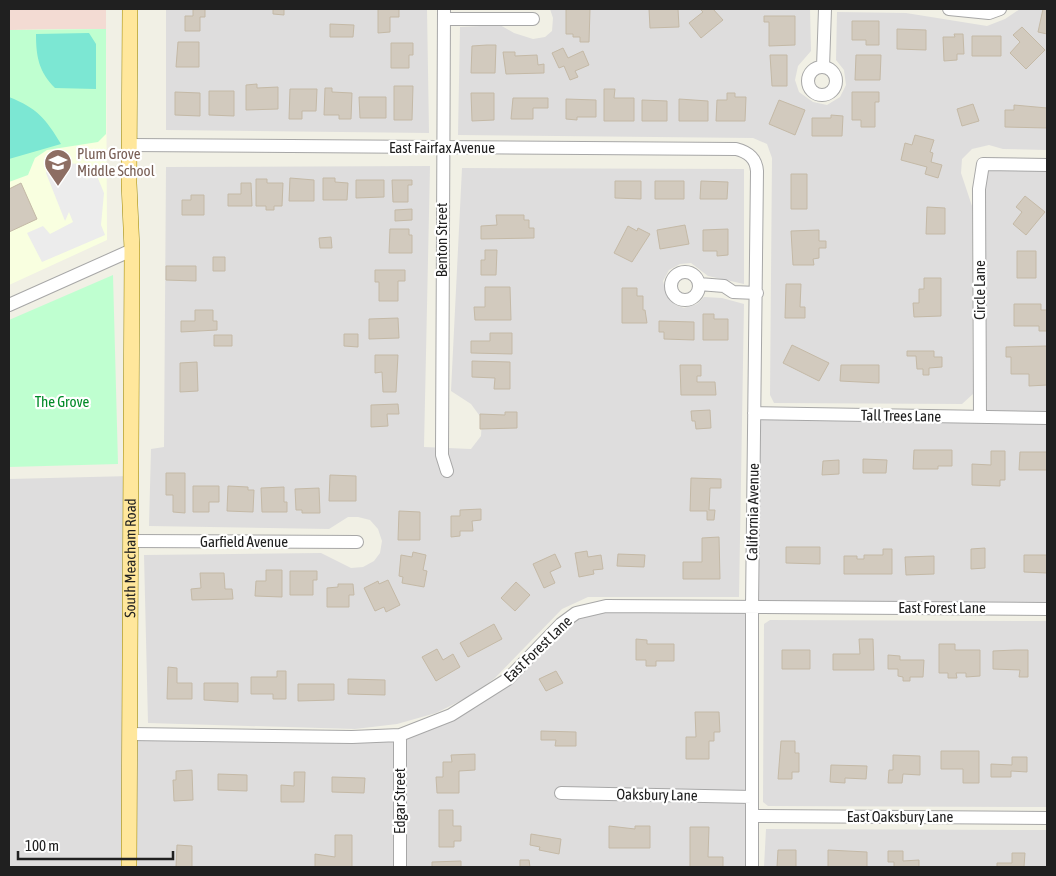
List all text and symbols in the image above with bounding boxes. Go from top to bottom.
street label: East Fairfax Avenue [389,139,495,156]
place label: Plum Grove Middle School [77,145,155,179]
school or university icon: Plum Grove Middle School [43,148,73,187]
street label: Benton Street [433,203,450,277]
street label: Circle Lane [971,260,988,320]
park label: The Grove [35,393,89,410]
street label: Tall Trees Lane [861,406,942,425]
street label: California Avenue [743,463,762,561]
street label: South Meacham Road [121,498,139,618]
street label: Garfield Avenue [200,533,288,550]
street label: East Forest Lane [898,599,986,616]
street label: East Forest Lane [500,612,575,685]
street label: Edgar Street [391,768,408,834]
street label: Oaksbury Lane [616,785,698,804]
street label: East Oaksbury Lane [847,808,953,825]
scale bar [18,828,172,860]
text: 100 m [25,837,59,854]

